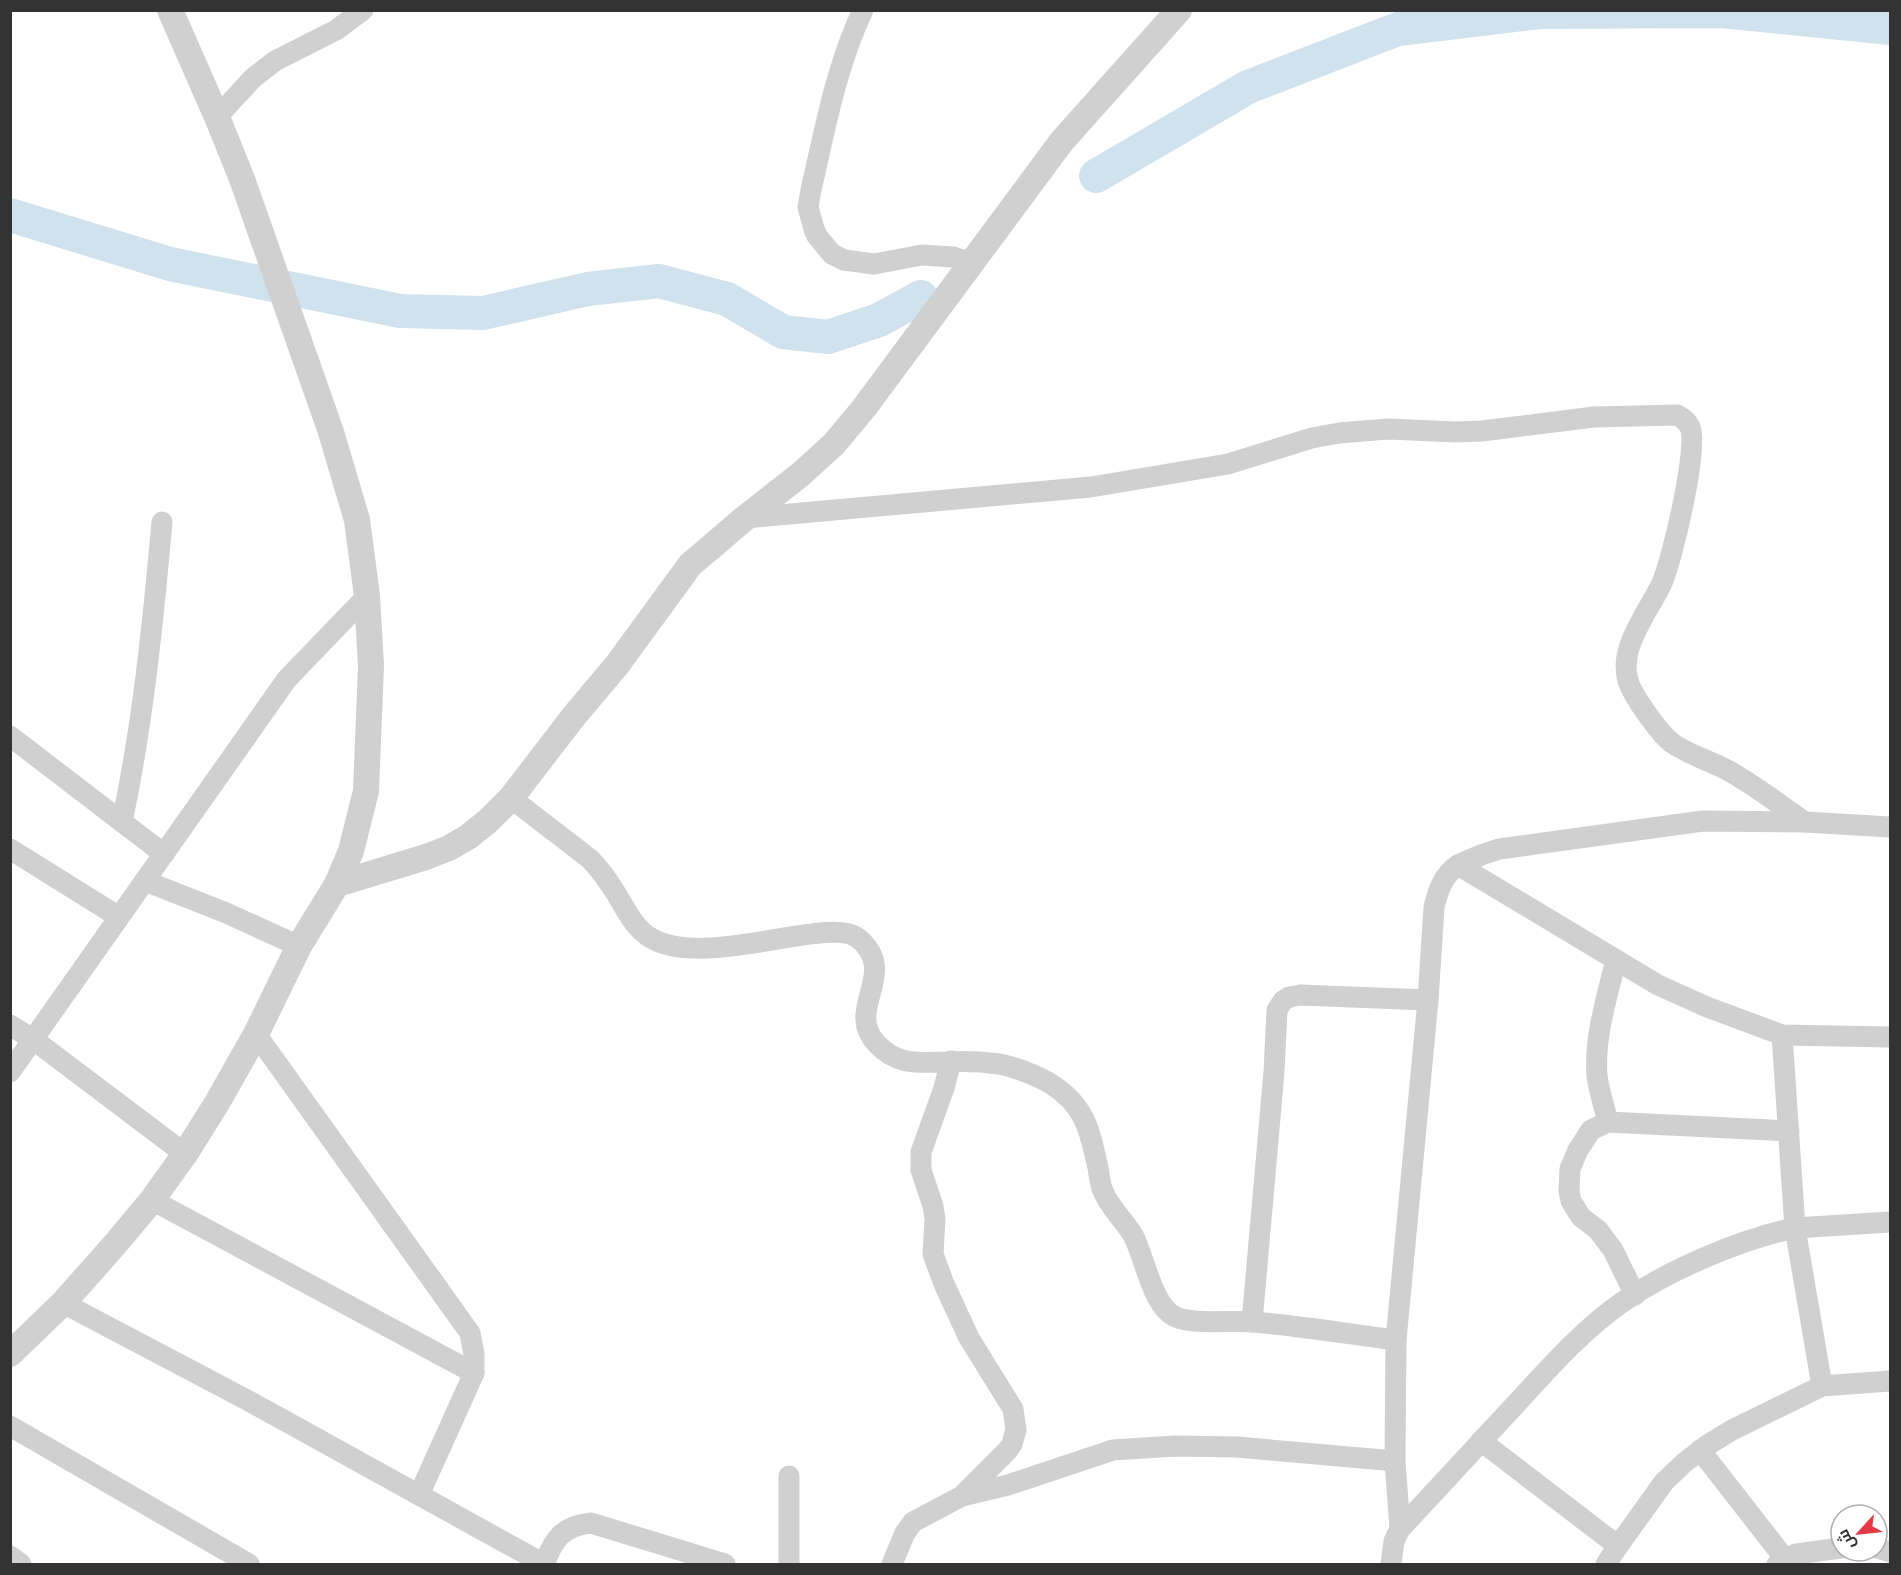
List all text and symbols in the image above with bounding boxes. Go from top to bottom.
north arrow [1829,1503,1889,1563]
text: ش [1832,1526,1859,1553]

